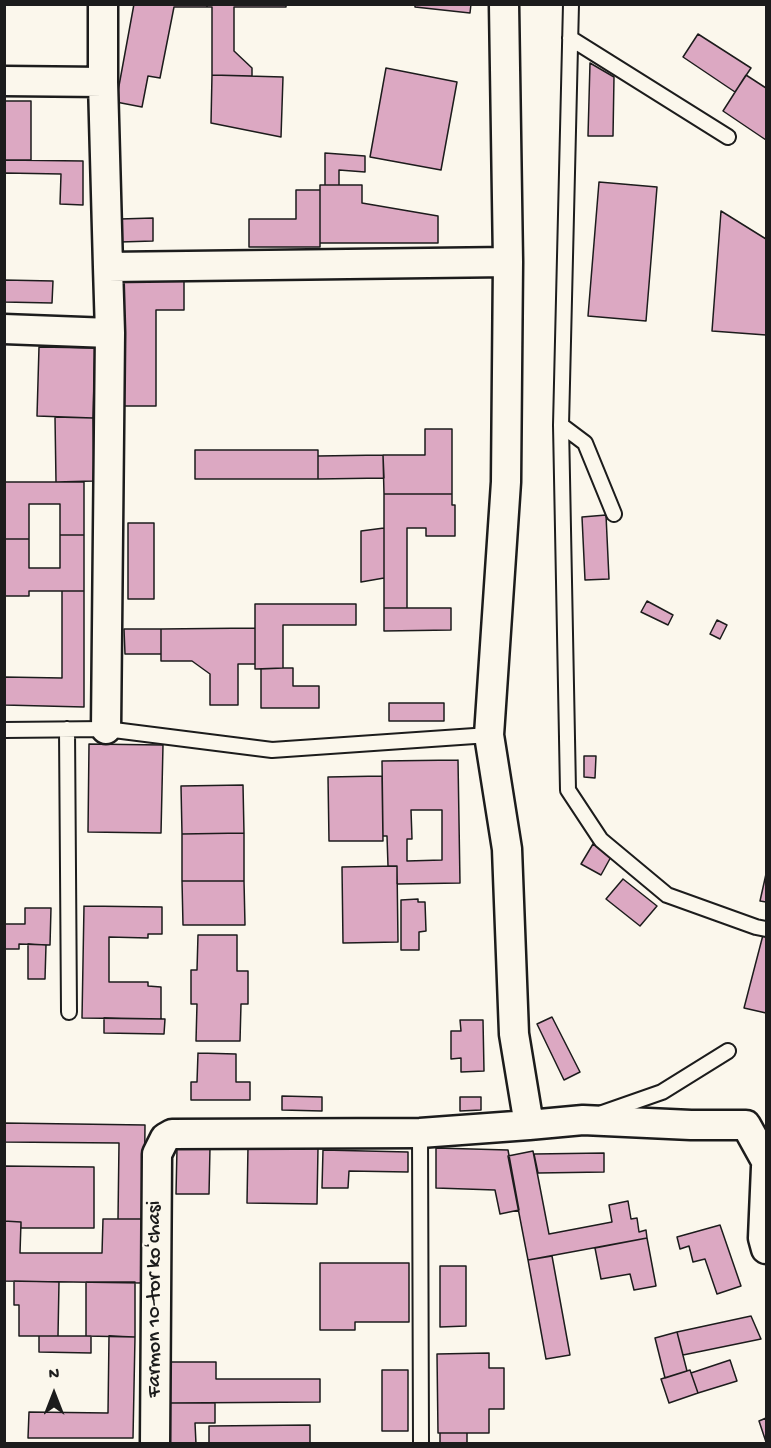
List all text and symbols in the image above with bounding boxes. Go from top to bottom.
street label: Farmon 10-tor koʻchasi [143,1201,169,1397]
north arrow [24,1364,84,1424]
text: N [49,1366,59,1385]

